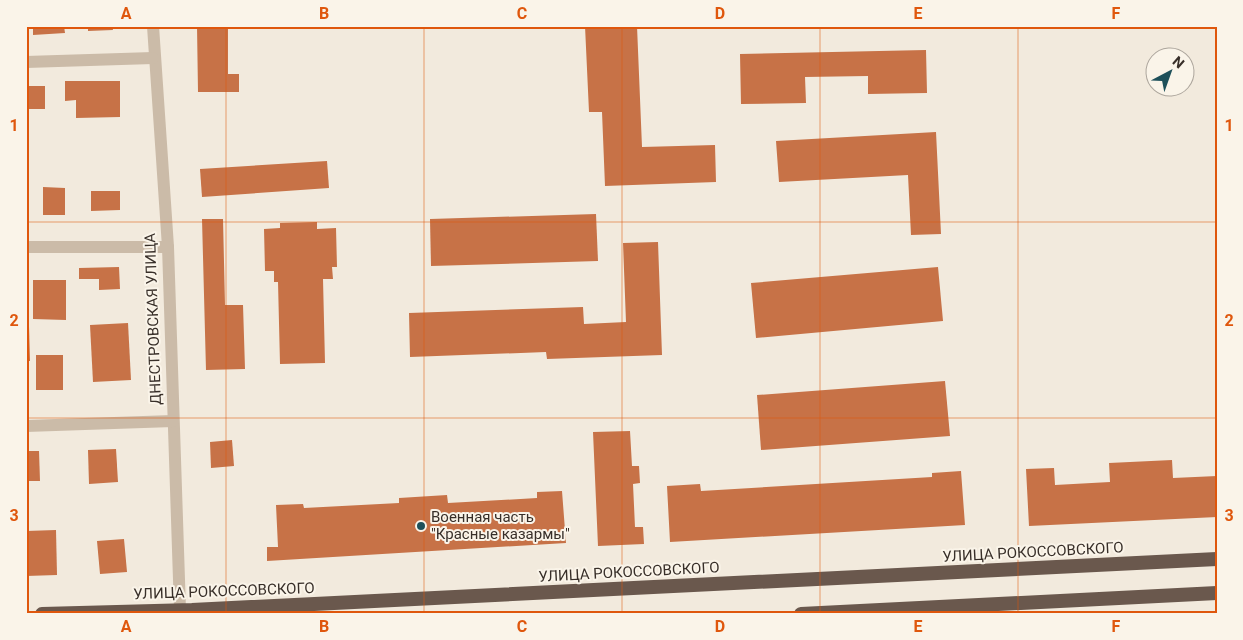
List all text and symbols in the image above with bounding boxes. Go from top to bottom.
text: A [121,4,132,23]
text: B [319,4,329,23]
text: C [517,4,527,23]
text: D [715,4,725,23]
text: E [914,4,923,23]
text: F [1112,4,1121,23]
north arrow [1146,48,1196,98]
text: N [1170,53,1188,71]
text: 1 [9,116,19,135]
text: 1 [1224,116,1234,135]
street label: ДНЕСТРОВСКАЯ УЛИЦА [141,233,165,405]
text: 2 [9,311,19,330]
text: 2 [1224,311,1234,330]
text: 3 [9,506,19,525]
text: 3 [1224,506,1234,525]
place label: Военная часть "Красные казармы" [431,508,570,543]
marker: Военная часть "Красные казармы" [415,520,427,532]
street label: УЛИЦА РОКОССОВСКОГО [942,538,1124,566]
street label: УЛИЦА РОКОССОВСКОГО [538,558,720,586]
street label: УЛИЦА РОКОССОВСКОГО [133,579,315,603]
text: A [121,617,132,636]
text: B [319,617,329,636]
text: C [517,617,527,636]
text: D [715,617,725,636]
text: E [914,617,923,636]
text: F [1112,617,1121,636]

